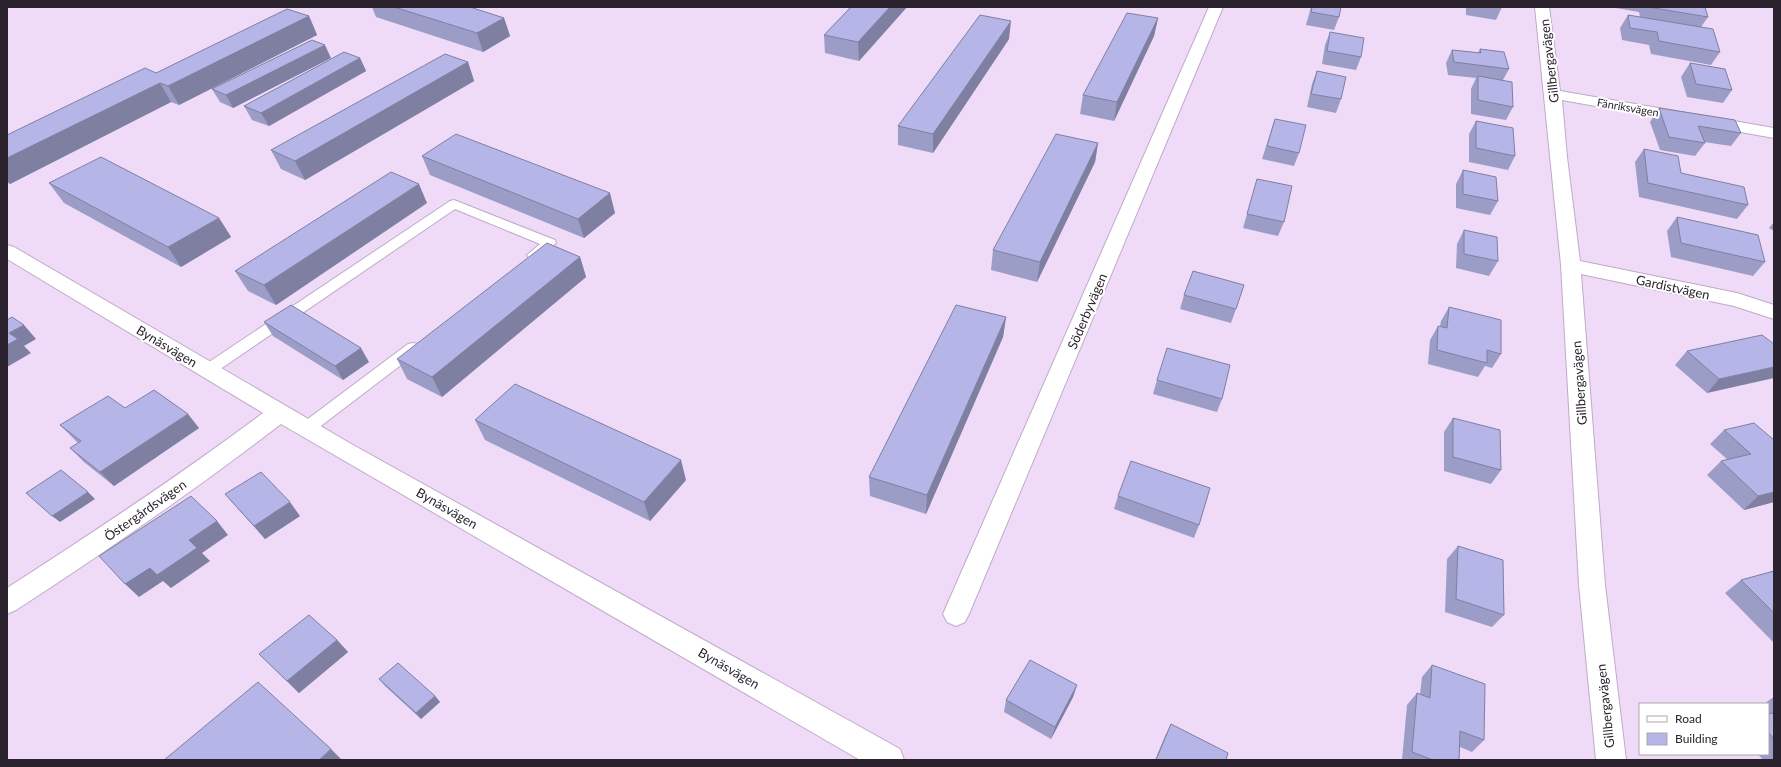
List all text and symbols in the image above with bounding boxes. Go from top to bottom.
street label: Gillbergavägen [1536,18,1562,104]
street label: Fänriksvägen [1596,95,1660,119]
street label: Söderbyvägen [1064,271,1110,351]
street label: Gardistvägen [1635,271,1711,303]
street label: Bynäsvägen [134,322,200,370]
street label: Gillbergavägen [1568,340,1590,426]
street label: Östergårdsvägen [101,476,189,544]
street label: Bynäsvägen [414,484,480,532]
street label: Bynäsvägen [696,644,762,692]
street label: Gillbergavägen [1593,663,1617,749]
legend [1639,703,1769,755]
text: Road [1675,711,1702,726]
text: Building [1675,731,1718,746]

